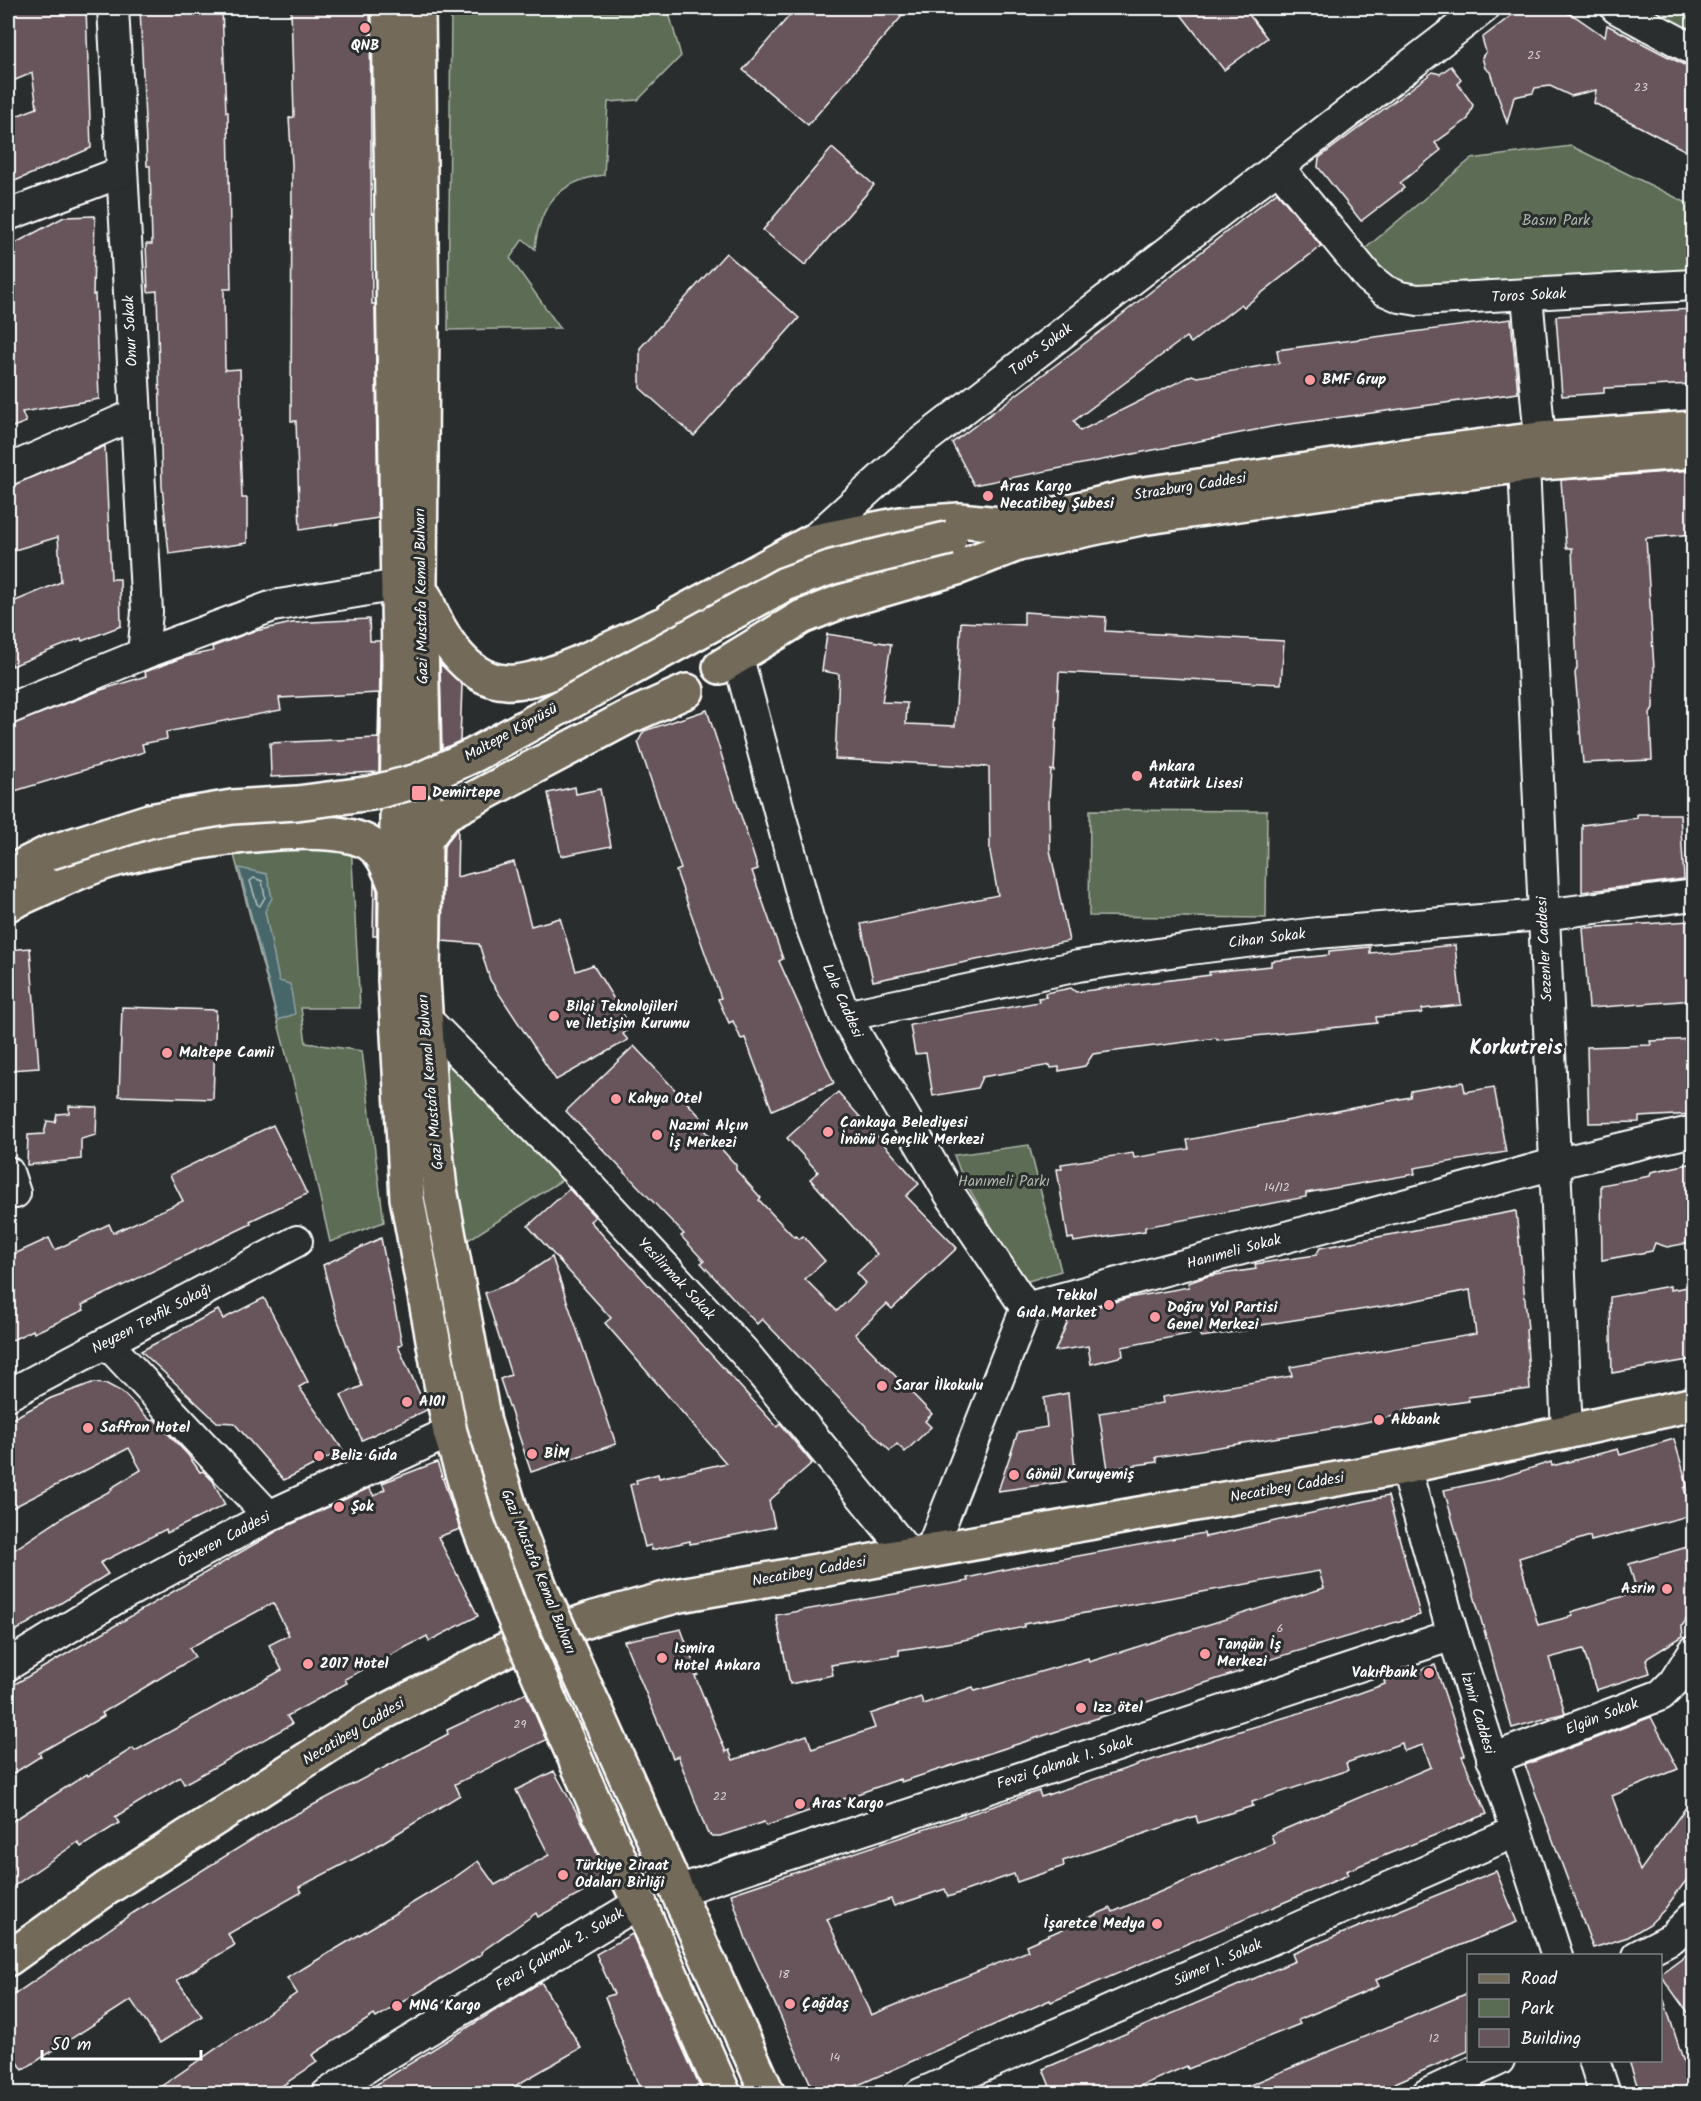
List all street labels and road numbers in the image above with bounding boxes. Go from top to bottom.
street label: Toros Sokak [1491,282,1568,310]
street label: Onur Sokak [117,294,145,367]
street label: Toros Sokak [1004,317,1079,383]
street label: Strazburg Caddesi [1132,466,1249,508]
street label: Gazi Mustafa Kemal Bulvarı [408,508,436,684]
street label: Maltepe Köprüsü [460,697,562,769]
street label: Sezenler Caddesi [1530,894,1560,1002]
street label: Cihan Sokak [1227,922,1308,956]
street label: Lale Caddesi [815,960,870,1043]
street label: Gazi Mustafa Kemal Bulvarı [411,993,451,1171]
street label: Hanımeli Sokak [1184,1228,1285,1276]
street label: Yesilirmak Sokak [631,1232,721,1326]
street label: Neyzen Tevfik Sokağı [88,1277,217,1361]
street label: Necatibey Caddesi [1228,1466,1347,1510]
street label: Gazi Mustafa Kemal Bulvarı [494,1486,582,1658]
street label: Özveren Caddesi [173,1505,276,1575]
street label: Necatibey Caddesi [750,1550,869,1594]
street label: İzmir Caddesi [1453,1669,1501,1759]
street label: Necatibey Caddesi [298,1691,411,1772]
street label: Elgün Sokak [1562,1692,1643,1742]
street label: Fevzi Çakmak 1. Sokak [994,1729,1137,1796]
street label: Fevzi Çakmak 2. Sokak [491,1902,630,1998]
street label: Sümer 1. Sokak [1170,1932,1267,1993]

